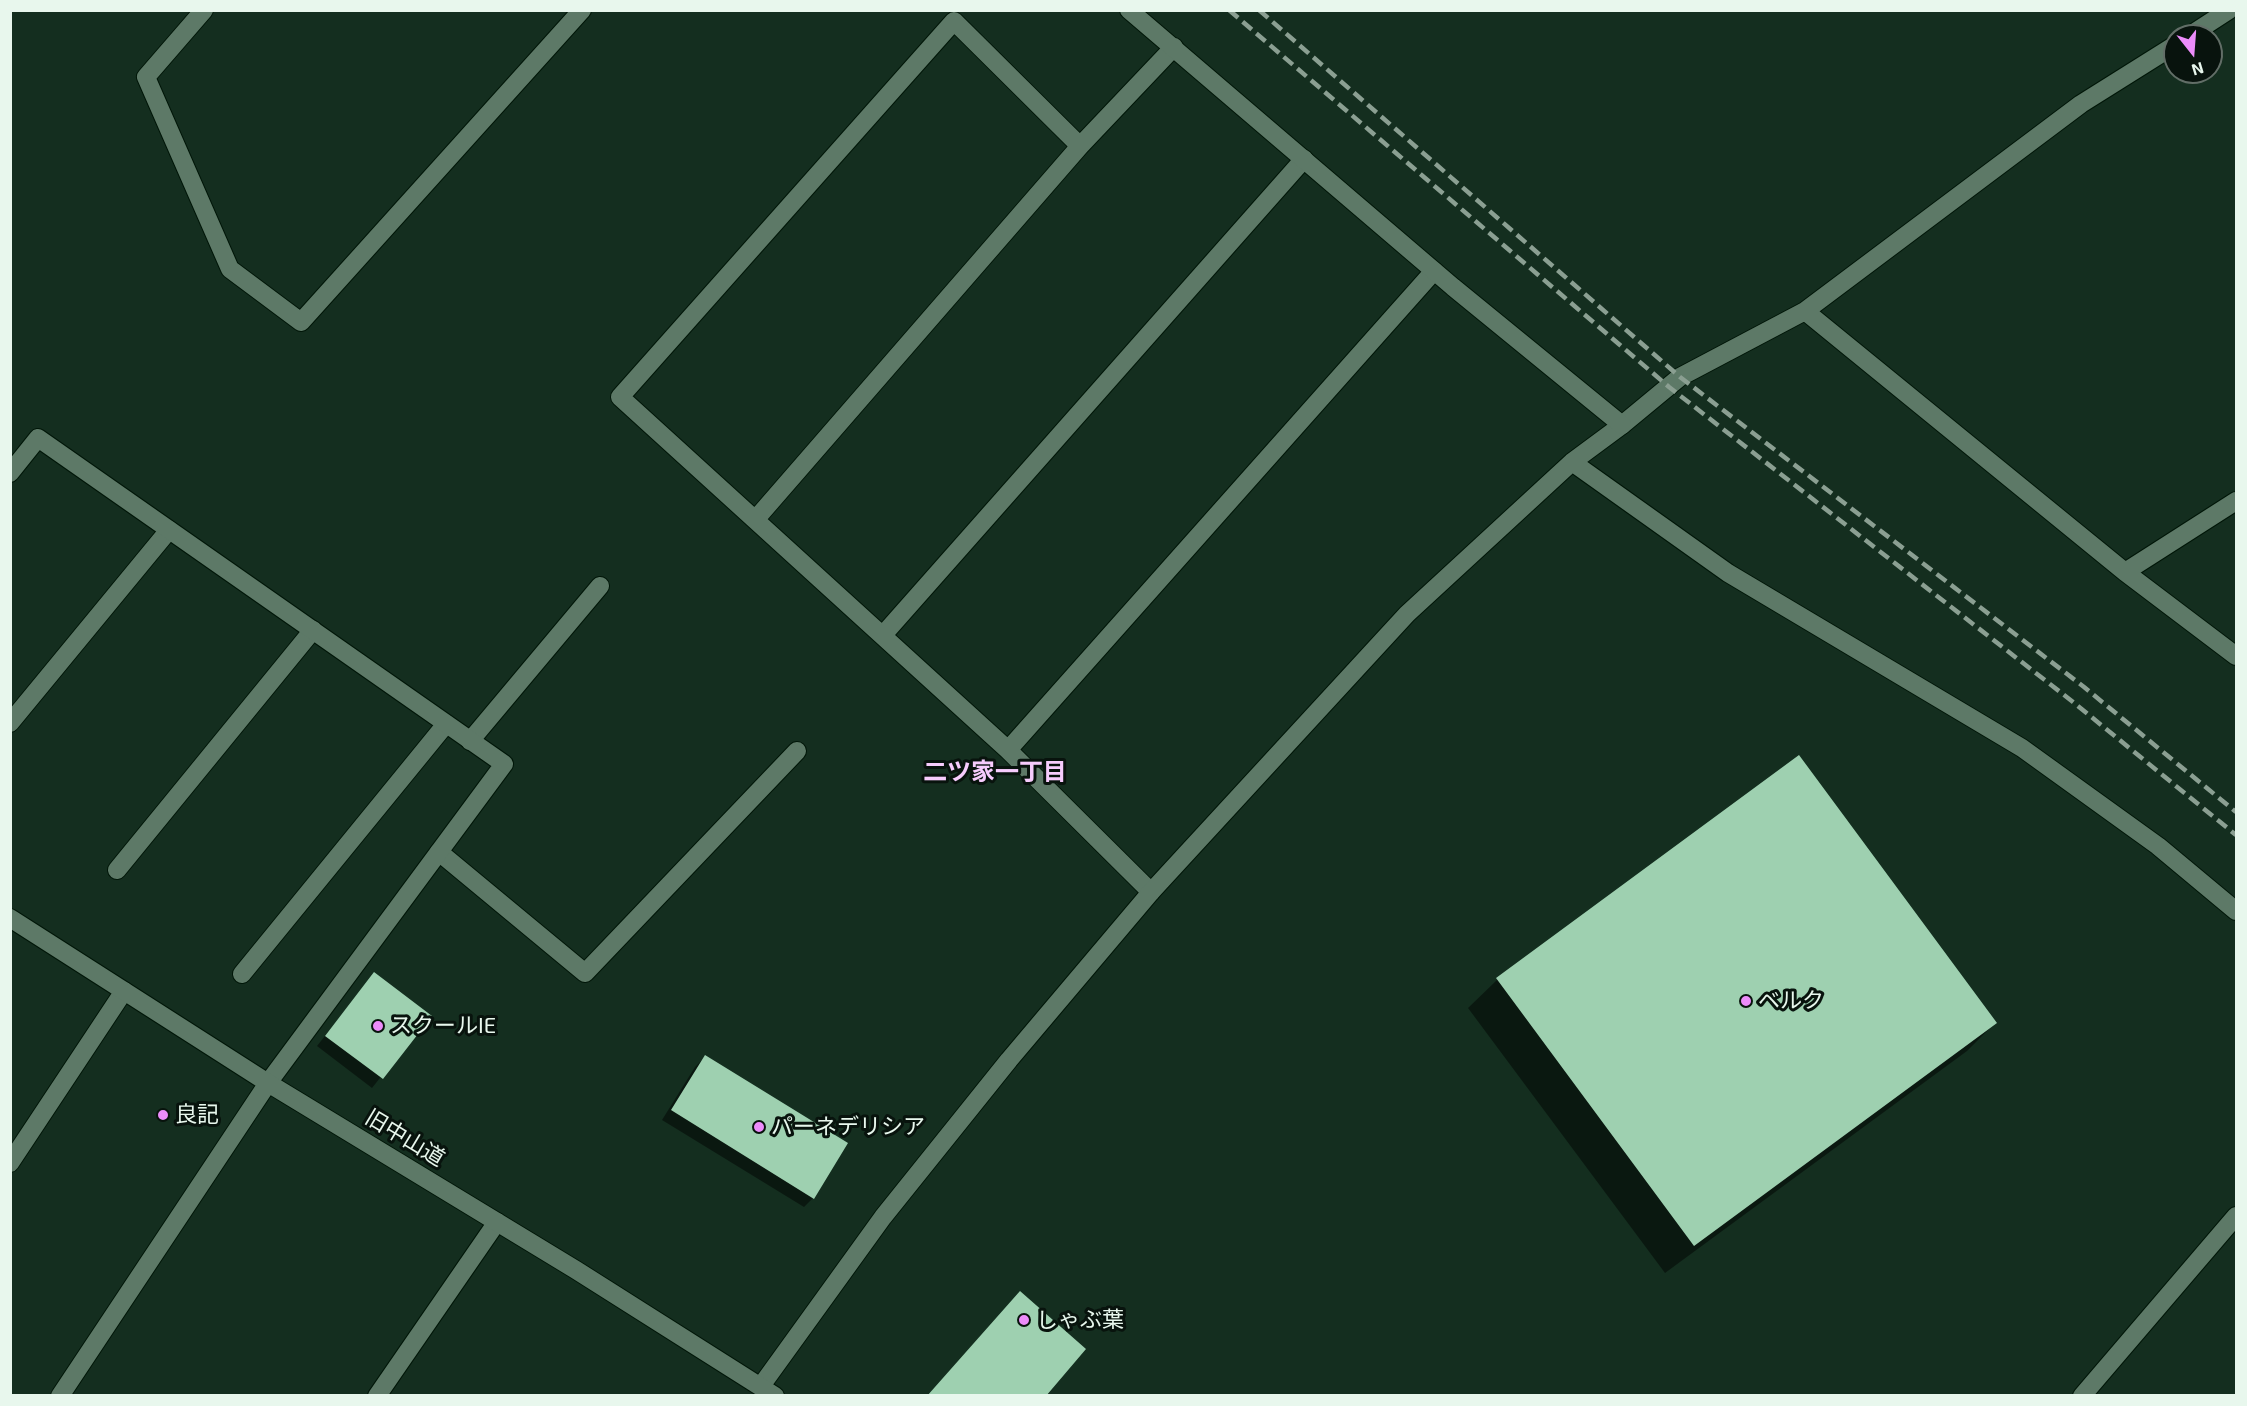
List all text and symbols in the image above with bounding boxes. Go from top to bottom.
north arrow [2163,24,2223,84]
text: N [2190,59,2206,81]
district label: 二ツ家一丁目 [923,758,1067,786]
place label: ベルク [1758,988,1824,1014]
marker: ベルク [1739,994,1753,1008]
place label: スクールIE [390,1013,496,1039]
marker: スクールIE [371,1019,385,1033]
place label: 良記 [175,1102,219,1128]
street label: 旧中山道 [360,1104,450,1172]
marker: 良記 [156,1108,170,1122]
place label: パーネデリシア [771,1114,925,1140]
marker: パーネデリシア [752,1120,766,1134]
place label: しゃぶ葉 [1036,1307,1124,1333]
marker: しゃぶ葉 [1017,1313,1031,1327]

